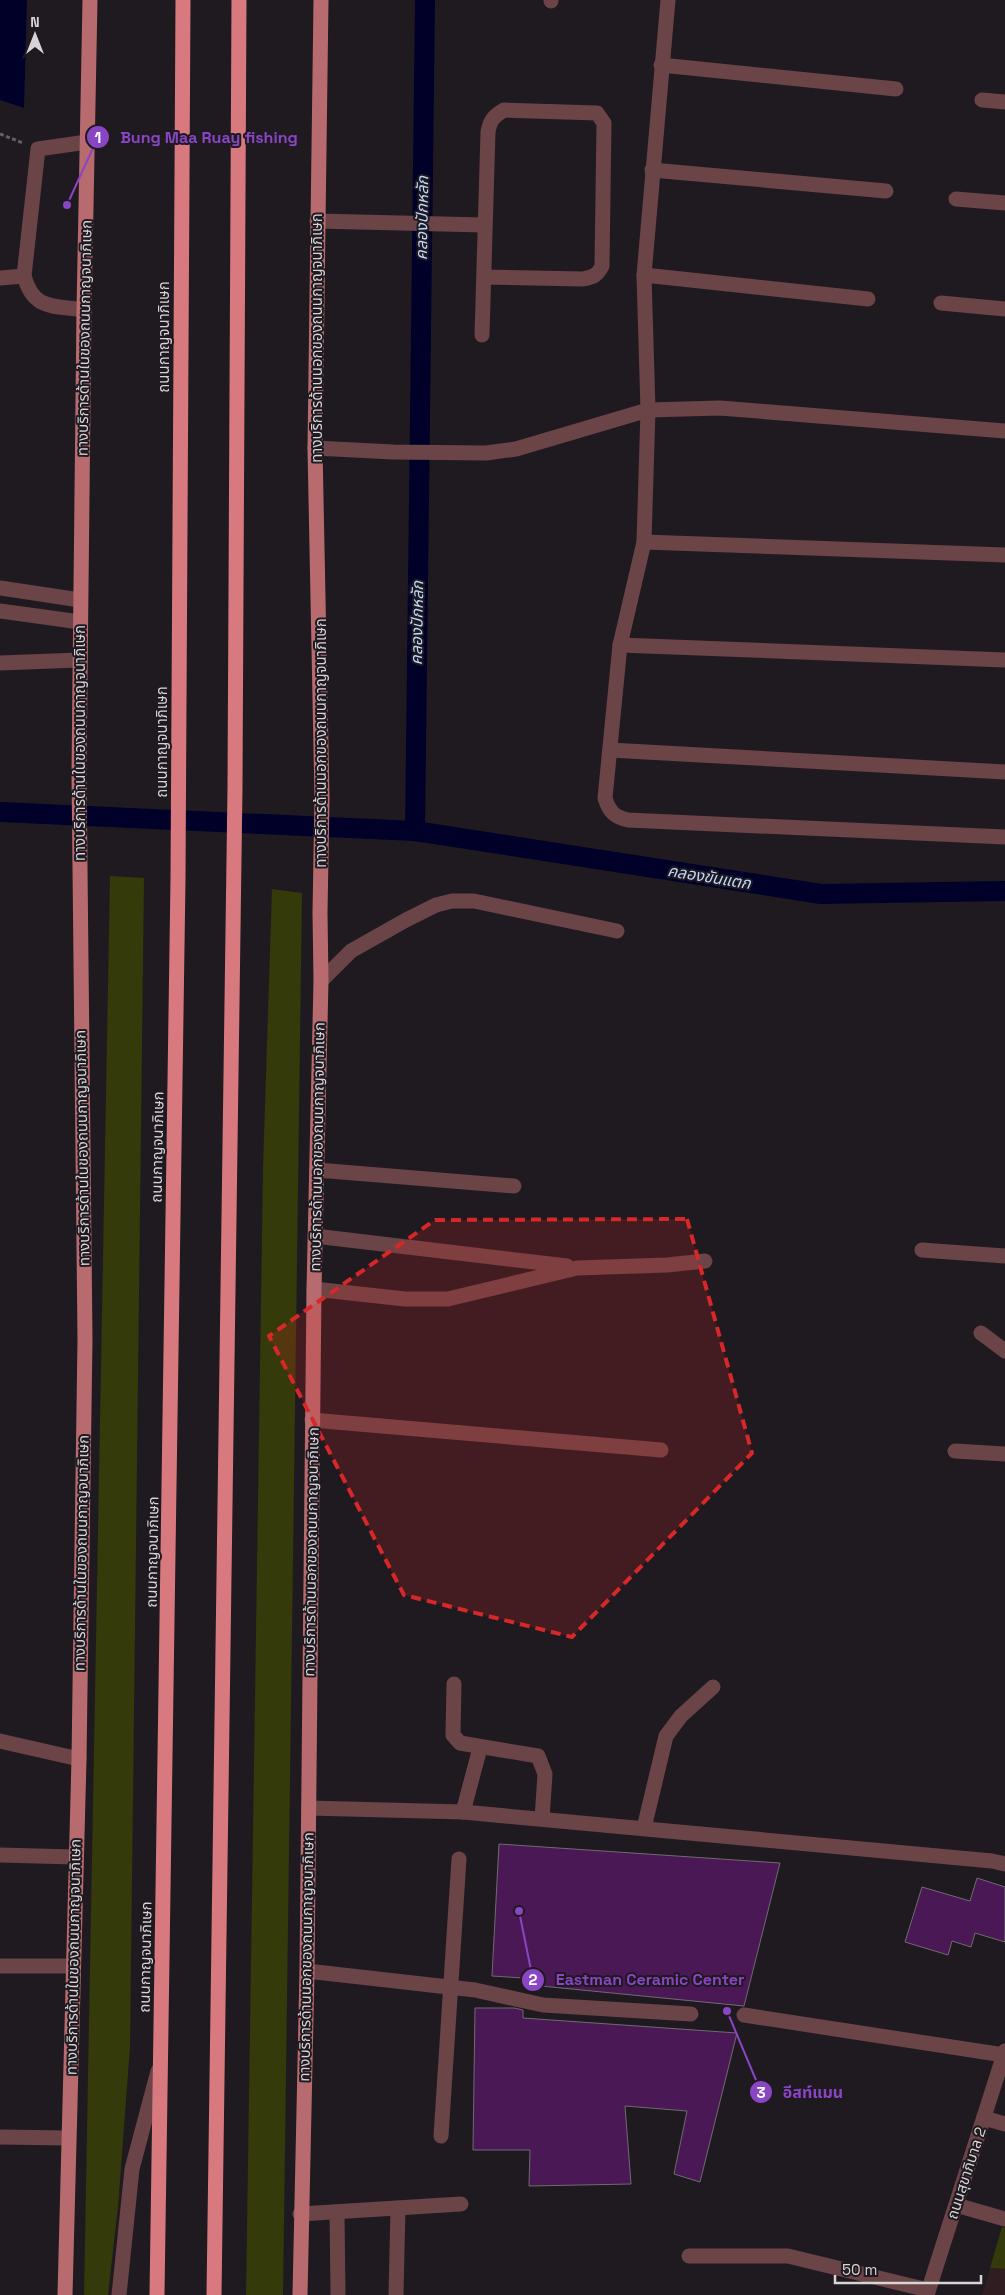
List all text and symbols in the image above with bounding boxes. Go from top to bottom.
north arrow [10,10,60,60]
text: N [30,13,40,31]
callout: Bung Maa Ruay fishing [85,122,308,153]
text: Bung Maa Ruay fishing [120,127,298,148]
text: 1 [95,128,101,147]
water label: คลองปักหลัก [411,174,433,260]
street label: ทางบริการด้านนอกของถนนกาญจนาภิเษก [307,213,326,463]
street label: ทางบริการด้านในของถนนกาญจนาภิเษก [72,220,96,456]
street label: ถนนกาญจนาภิเษก [154,281,173,393]
water label: คลองปักหลัก [406,579,428,665]
street label: ทางบริการด้านนอกของถนนกาญจนาภิเษก [311,618,330,868]
street label: ทางบริการด้านในของถนนกาญจนาภิเษก [70,625,89,861]
street label: ถนนกาญจนาภิเษก [152,686,171,798]
water label: คลองขันแตก [666,860,754,894]
street label: ทางบริการด้านนอกของถนนกาญจนาภิเษก [305,1022,329,1272]
street label: ทางบริการด้านในของถนนกาญจนาภิเษก [70,1030,94,1266]
street label: ถนนกาญจนาภิเษก [147,1091,167,1203]
street label: ทางบริการด้านนอกของถนนกาญจนาภิเษก [299,1427,323,1677]
street label: ทางบริการด้านในของถนนกาญจนาภิเษก [69,1435,93,1671]
street label: ถนนกาญจนาภิเษก [142,1496,162,1608]
street label: ทางบริการด้านนอกของถนนกาญจนาภิเษก [294,1832,318,2082]
street label: ทางบริการด้านในของถนนกาญจนาภิเษก [61,1839,85,2075]
street label: ถนนกาญจนาภิเษก [135,1901,155,2013]
callout: Eastman Ceramic Center [520,1964,754,1995]
text: Eastman Ceramic Center [556,1969,744,1990]
text: 2 [529,1970,538,1989]
callout: อีสท์แมน [748,2077,854,2108]
text: อีสท์แมน [783,2082,843,2103]
text: 3 [756,2083,766,2102]
street label: ถนนสุขาภิบาล 2 [942,2124,990,2222]
scale bar [835,2252,981,2284]
text: 50 m [842,2260,877,2279]

